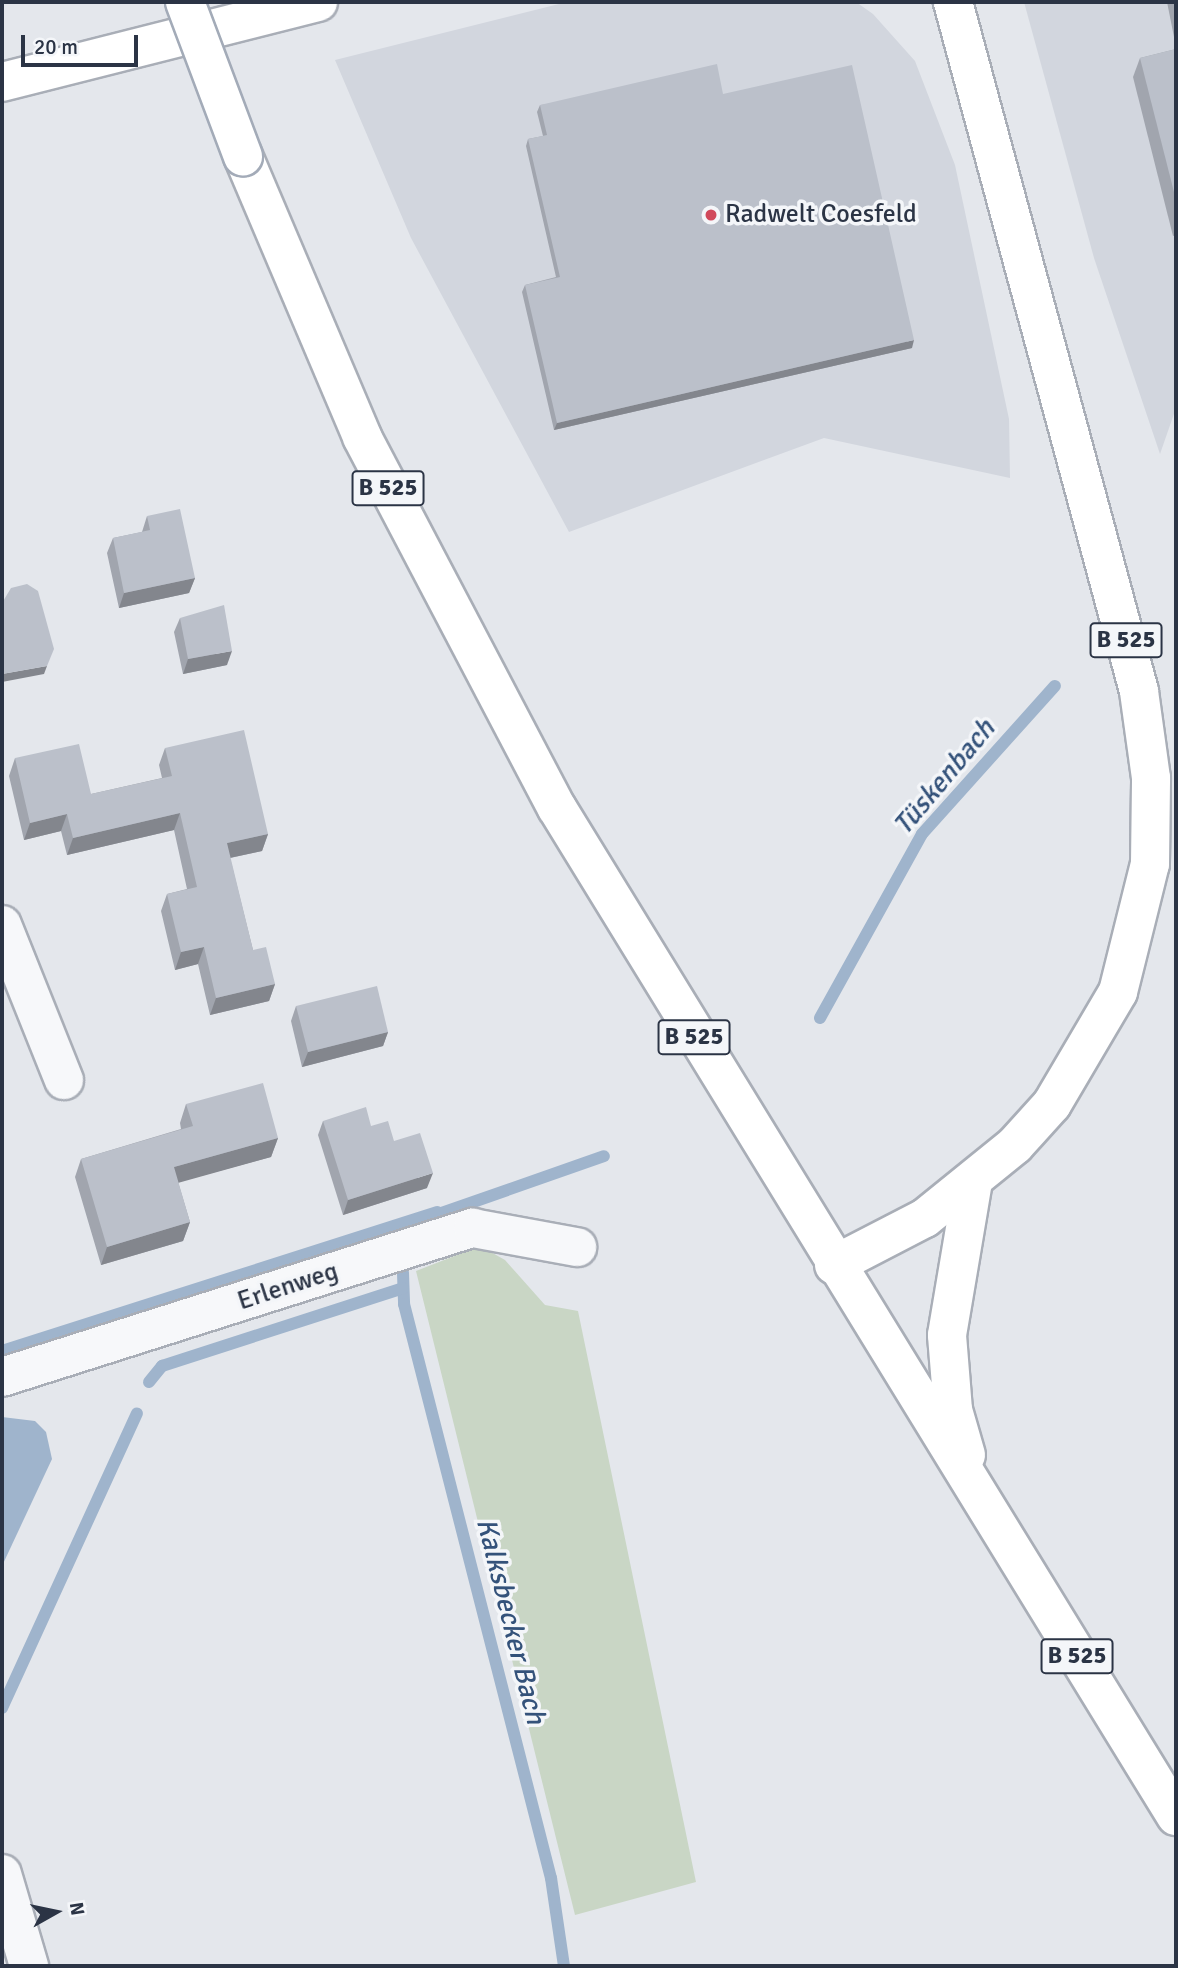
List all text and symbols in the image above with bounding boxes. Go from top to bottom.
scale bar [24,21,142,65]
text: 20 m [34,34,78,60]
place label: Radwelt Coesfeld [725,199,917,231]
marker: Radwelt Coesfeld [703,207,719,223]
road number: B 525 [351,467,425,508]
road number: B 525 [1089,620,1163,660]
water label: Tüskenbach [886,713,1002,841]
road number: B 525 [657,1016,731,1058]
street label: Erlenweg [234,1256,342,1318]
water label: Kalksbecker Bach [469,1515,553,1727]
road number: B 525 [1040,1636,1114,1676]
north arrow [21,1877,91,1947]
text: N [64,1900,90,1917]

